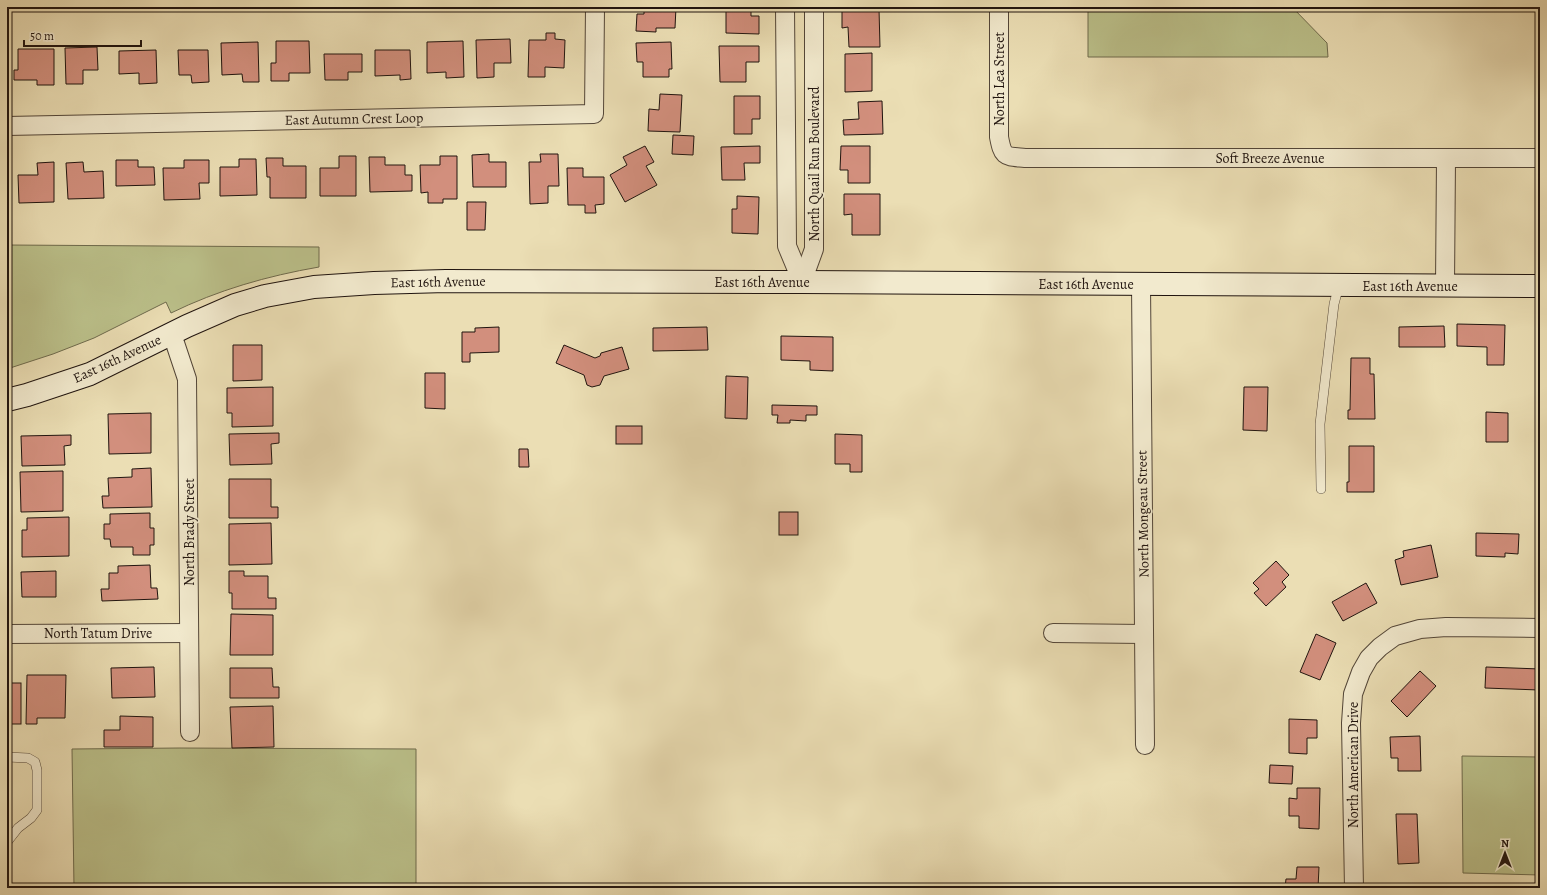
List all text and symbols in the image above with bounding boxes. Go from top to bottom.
scale bar [24,22,141,48]
text: 50 m [30,28,54,44]
street label: North Lea Street [990,32,1009,126]
street label: North Quail Run Boulevard [805,86,824,241]
street label: East Autumn Crest Loop [284,108,424,130]
street label: Soft Breeze Avenue [1215,149,1325,168]
street label: East 16th Avenue [390,272,486,292]
street label: East 16th Avenue [714,273,810,292]
street label: East 16th Avenue [1038,275,1134,294]
street label: East 16th Avenue [1362,277,1458,296]
street label: East 16th Avenue [70,330,164,388]
street label: North Mongeau Street [1132,450,1154,578]
street label: North Brady Street [180,478,199,586]
street label: North Tatum Drive [44,624,152,643]
street label: North American Drive [1344,702,1363,828]
north arrow [1485,833,1525,873]
text: N [1501,836,1509,851]

